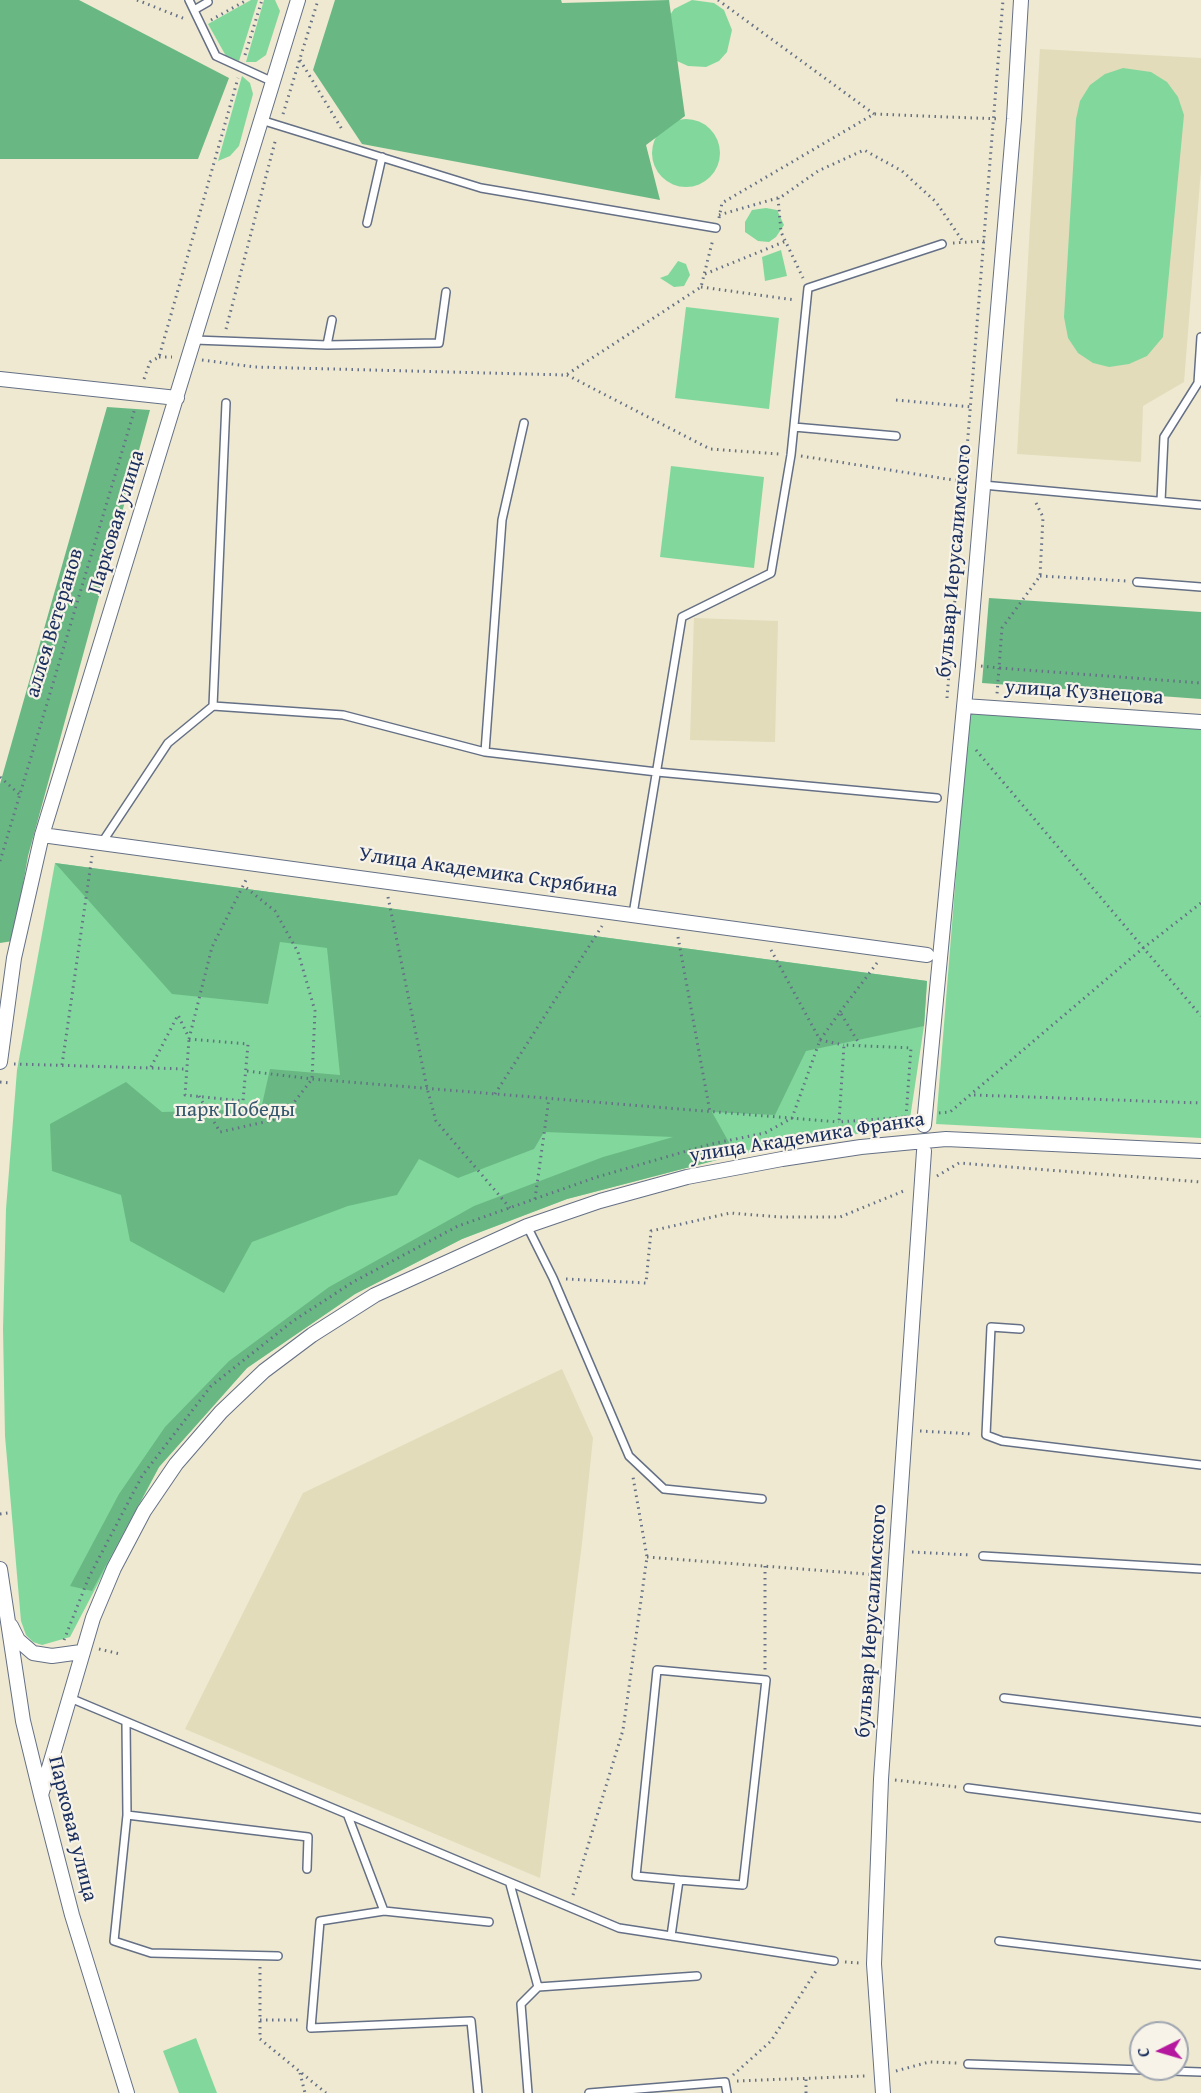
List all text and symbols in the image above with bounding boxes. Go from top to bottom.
street label: бульвар Иерусалимского [932,443,978,679]
street label: Парковая улица [83,447,151,597]
street label: аллея Ветеранов [20,545,90,701]
street label: улица Кузнецова [1004,675,1164,711]
street label: Улица Академика Скрябина [357,842,619,904]
park label: парк Победы [175,1098,295,1124]
street label: улица Академика Франка [688,1107,926,1169]
street label: бульвар Иерусалимского [851,1503,893,1739]
street label: Парковая улица [42,1754,102,1904]
north arrow [1129,2021,1189,2081]
text: С [1131,2047,1155,2058]

